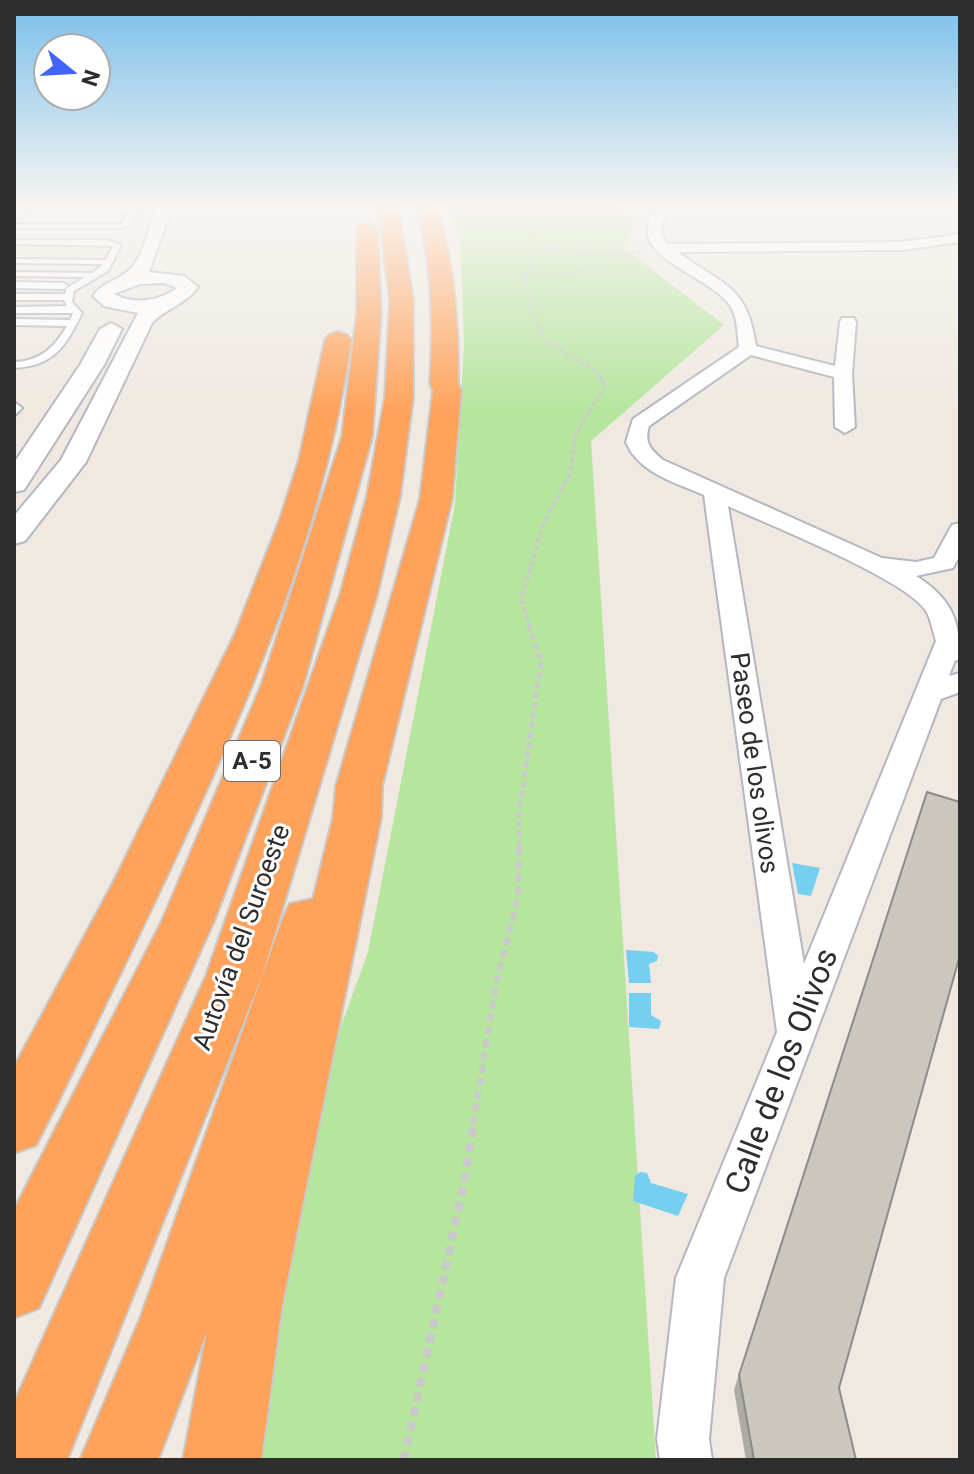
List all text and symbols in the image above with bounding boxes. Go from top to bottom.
north arrow [32,32,112,112]
text: N [76,67,105,89]
street label: Paseo de los olivos [725,651,785,875]
road number: A-5 [224,741,280,781]
street label: Autovía del Suroeste [186,820,296,1054]
street label: Calle de los Olivos [717,943,845,1199]

